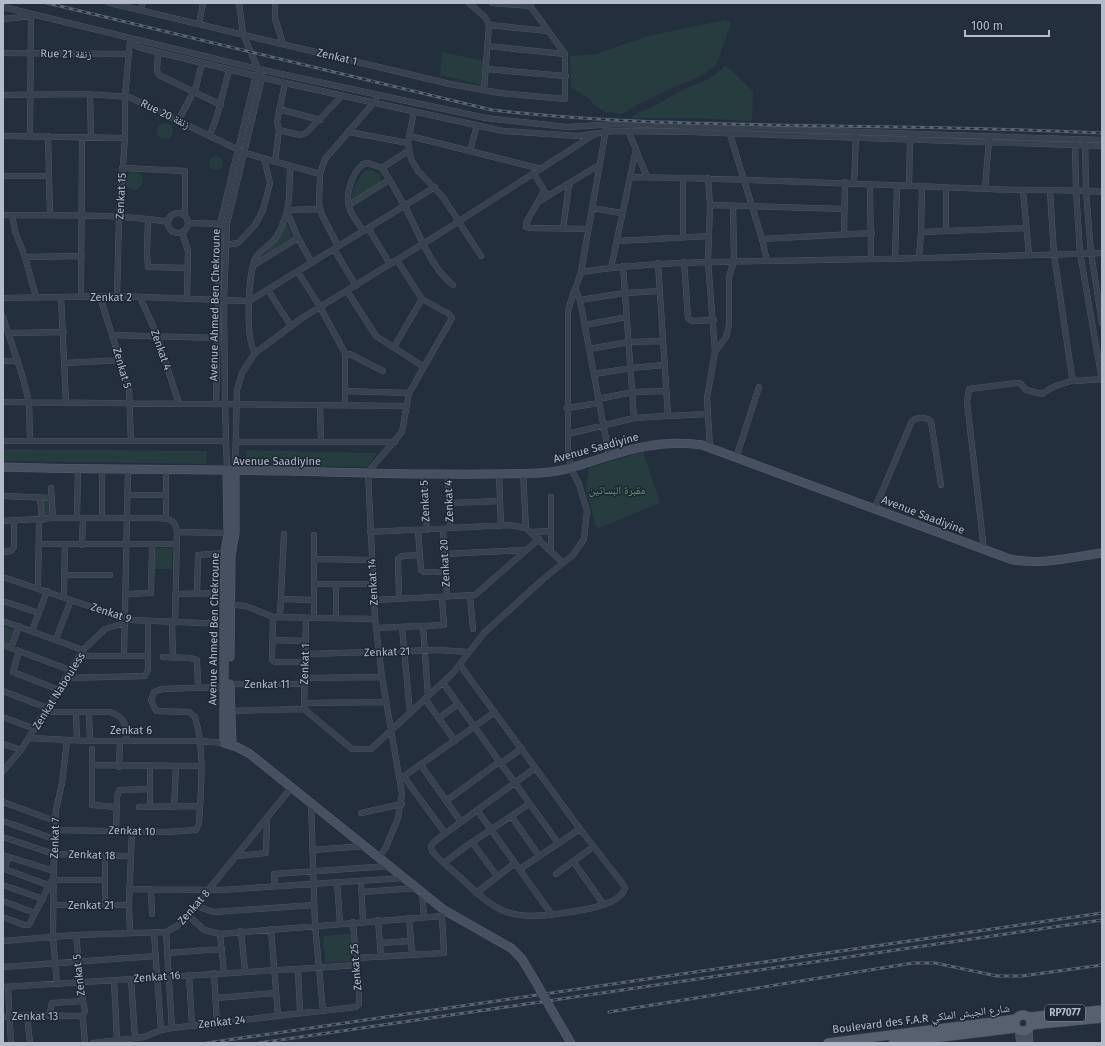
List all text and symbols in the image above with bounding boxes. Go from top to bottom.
scale bar [965,12,1049,38]
text: 100 m [971,19,1003,33]
street label: Zenkat 1 [316,46,358,68]
street label: Rue 21 زنقة [40,47,92,61]
street label: Rue 20 زنقة [138,97,192,131]
street label: Zenkat 15 [113,172,129,220]
street label: Avenue Ahmed Ben Chekroune [207,229,223,381]
street label: Zenkat 2 [90,291,132,304]
street label: Zenkat 4 [148,328,174,372]
street label: Zenkat 5 [110,346,134,390]
street label: Avenue Saadiyine [552,430,640,466]
street label: Avenue Saadiyine [233,455,321,468]
street label: Zenkat 5 [417,479,433,522]
street label: Zenkat 4 [442,480,456,522]
park label: مقبرة البساتين [589,484,645,497]
street label: Avenue Saadiyine [880,493,966,537]
street label: Zenkat 20 [437,539,453,587]
street label: Avenue Ahmed Ben Chekroune [206,553,222,705]
street label: Zenkat 14 [365,558,381,606]
street label: Zenkat 9 [89,600,133,626]
street label: Zenkat 1 [298,643,312,685]
street label: Zenkat 21 [364,645,410,659]
street label: Zenkat Nabouless [30,650,88,732]
street label: Zenkat 11 [244,678,290,691]
street label: Zenkat 6 [110,724,152,737]
street label: Zenkat 7 [48,817,62,859]
street label: Zenkat 10 [108,824,156,838]
street label: Zenkat 18 [68,848,116,862]
street label: Zenkat 8 [175,887,213,927]
street label: Zenkat 21 [68,899,114,912]
street label: Zenkat 25 [347,942,365,991]
street label: Zenkat 5 [70,953,88,996]
street label: Zenkat 16 [133,969,181,985]
street label: Boulevard des F.A.R شارع الجيش الملكي [832,1002,1011,1038]
road number: RP7077 [1045,1005,1085,1021]
street label: Zenkat 13 [12,1010,58,1023]
street label: Zenkat 24 [198,1013,246,1031]

